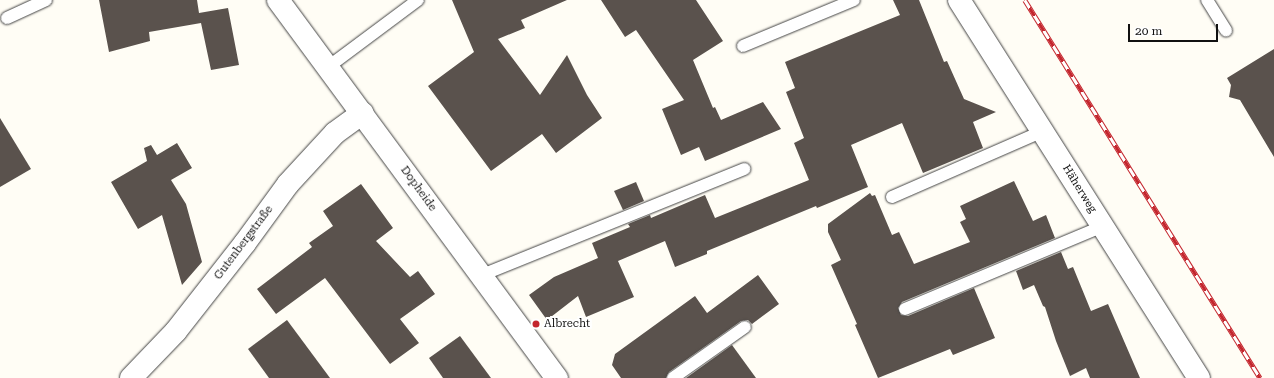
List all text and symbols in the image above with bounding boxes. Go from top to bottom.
scale bar [1130,16,1220,42]
text: 20 m [1135,24,1162,38]
street label: Häherweg [1059,163,1099,215]
street label: Dopheide [397,164,439,214]
street label: Gutenbergstraße [212,204,276,282]
place label: Albrecht [544,317,590,331]
marker: Albrecht [531,319,541,329]

